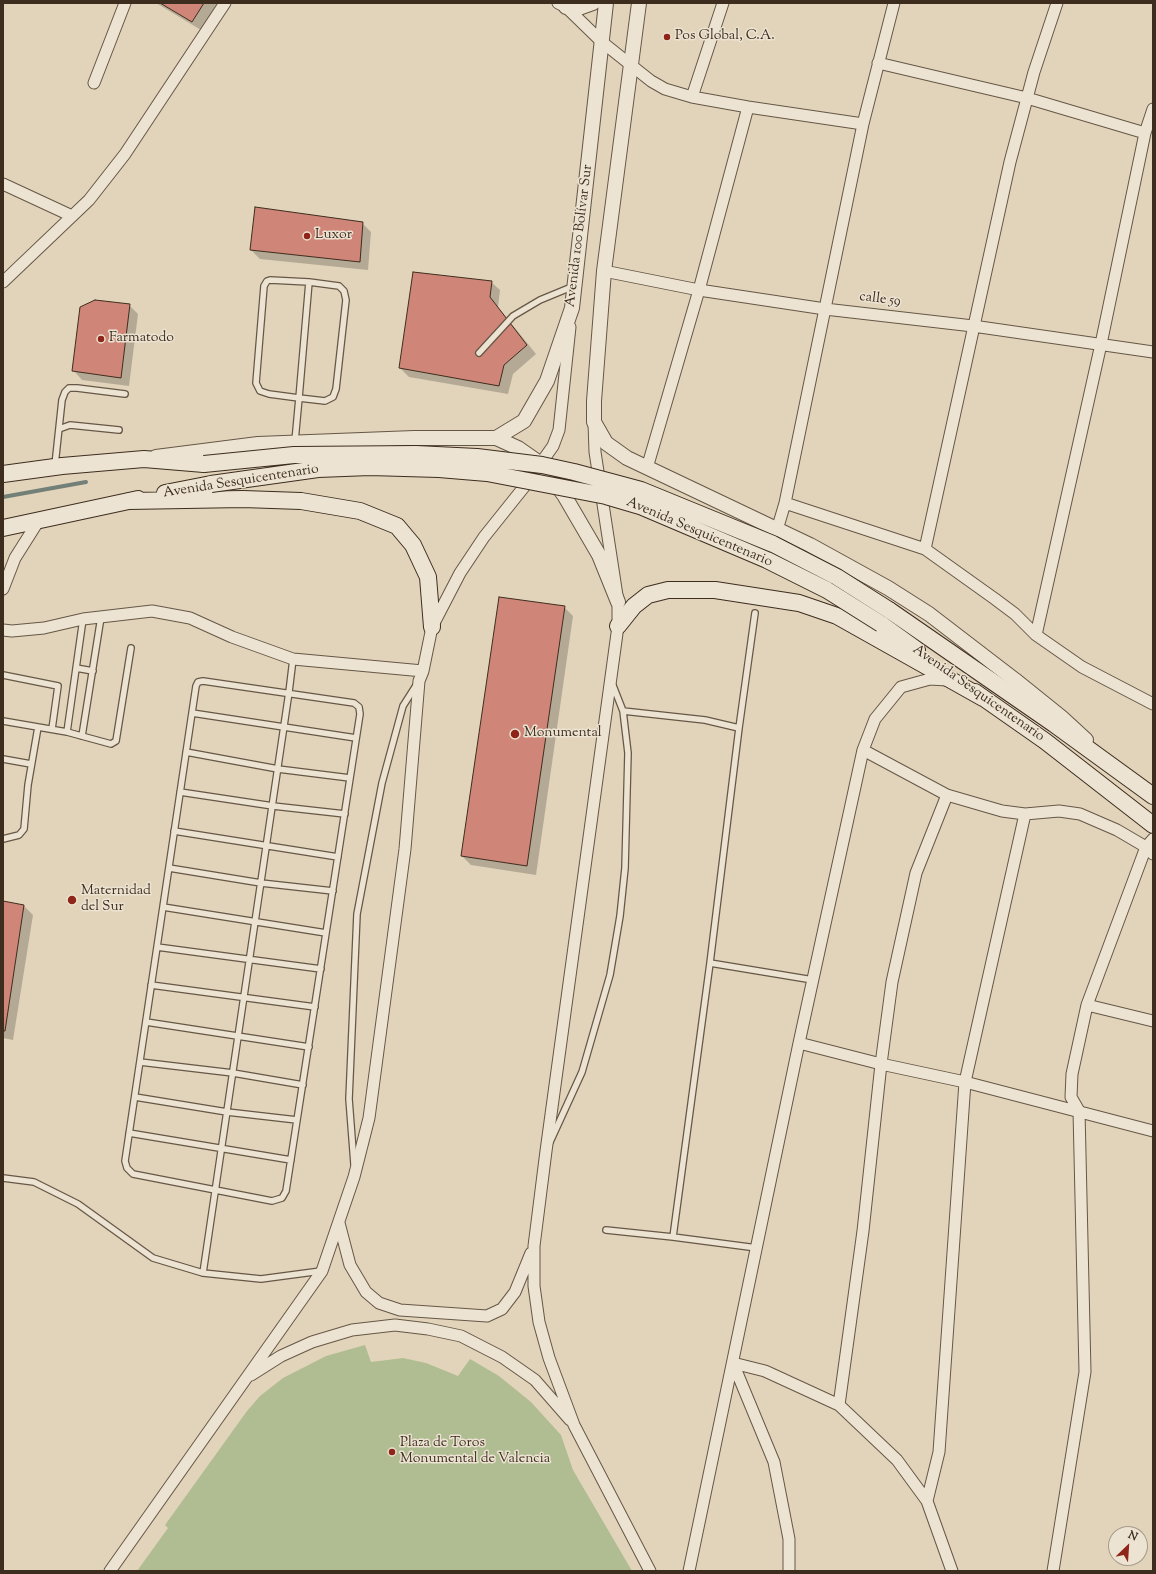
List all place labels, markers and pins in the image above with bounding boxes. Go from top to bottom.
place label: Pos Global, C.A. [675,29,775,45]
marker: Pos Global, C.A. [662,32,672,42]
place label: Luxor [315,228,352,244]
marker: Luxor [302,231,312,241]
place label: Farmatodo [109,331,174,347]
marker: Farmatodo [96,334,106,344]
place label: Monumental [524,726,602,742]
marker: Monumental [509,728,521,740]
place label: Maternidad del Sur [81,884,151,916]
marker: Maternidad del Sur [66,894,78,906]
place label: Plaza de Toros Monumental de Valencia [400,1436,550,1468]
marker: Plaza de Toros Monumental de Valencia [387,1447,397,1457]

